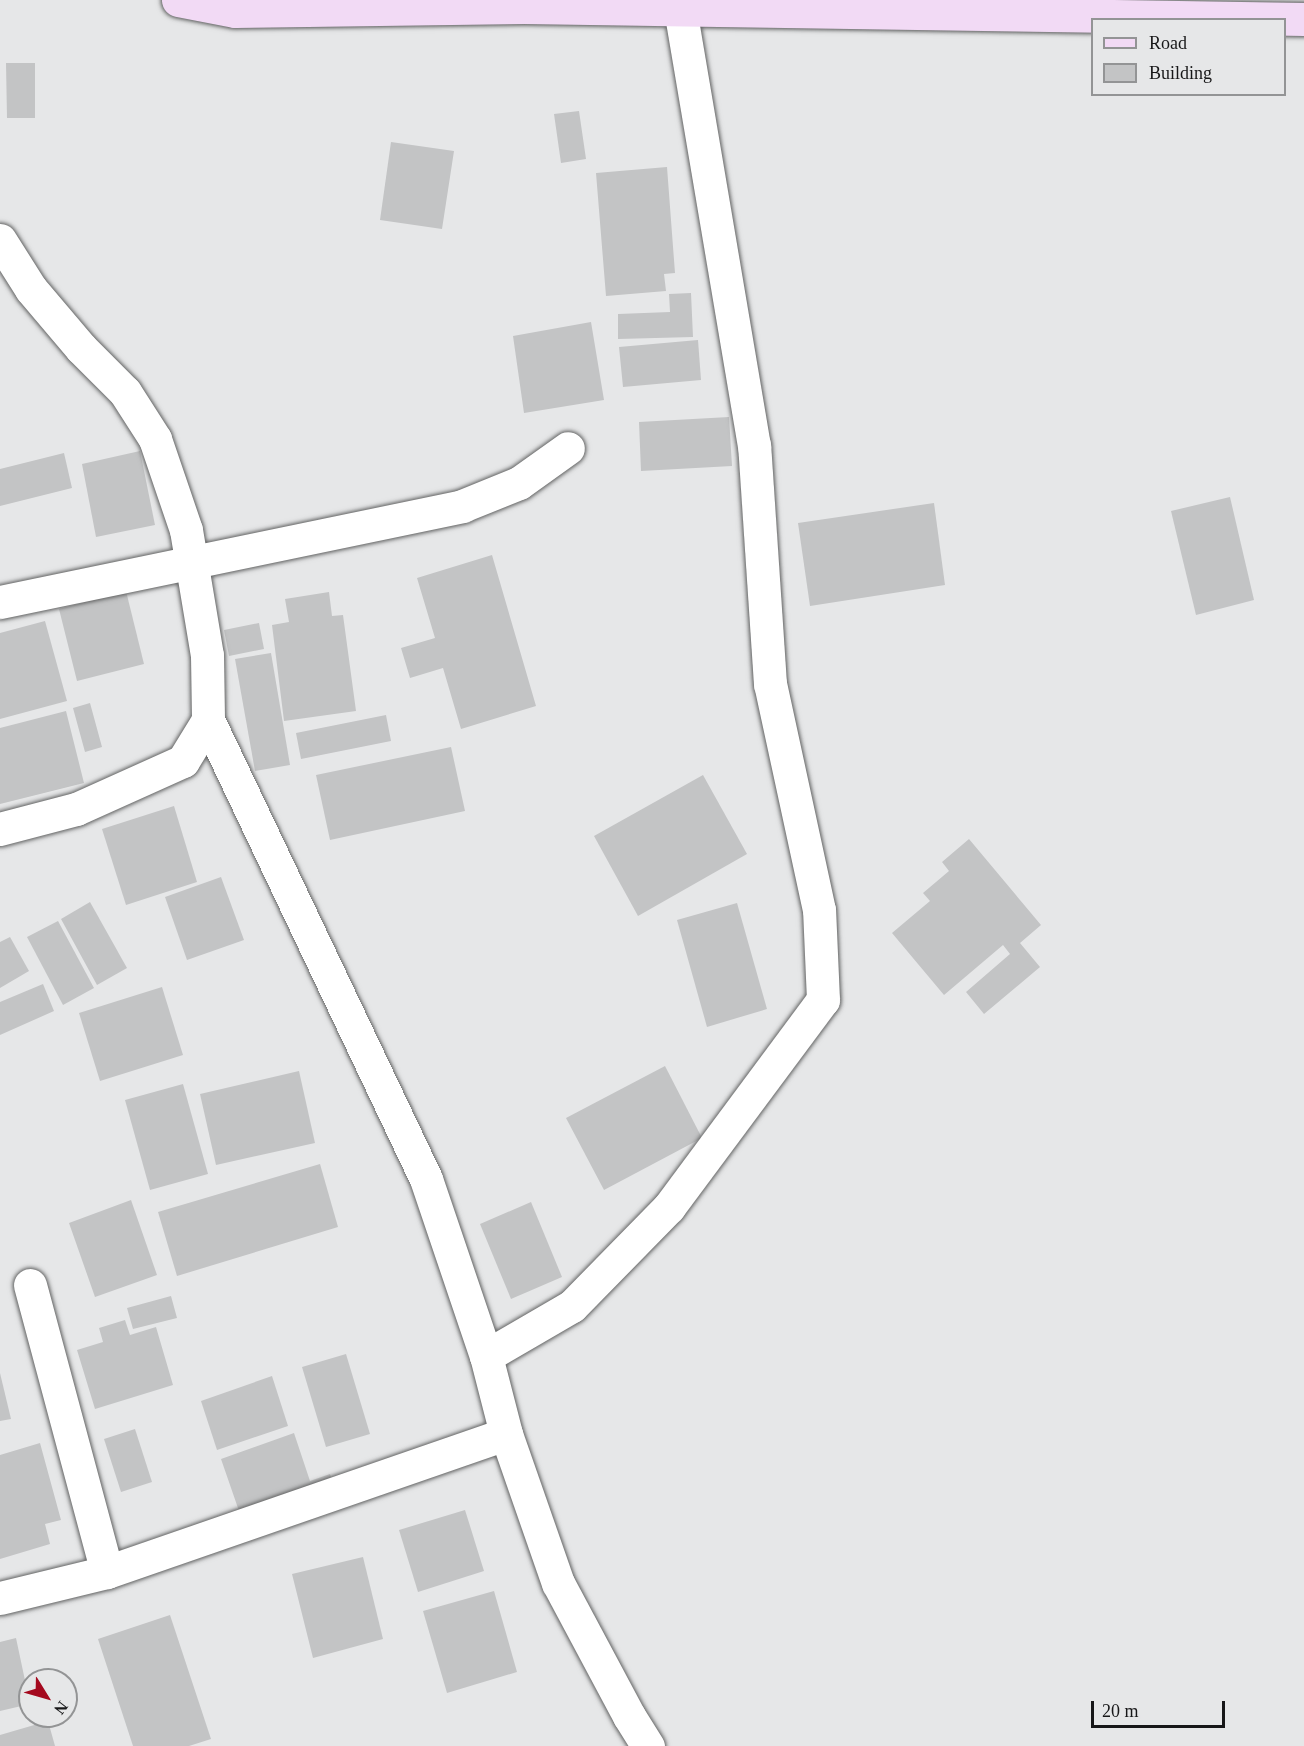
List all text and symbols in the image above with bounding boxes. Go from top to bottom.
legend [1091,18,1286,96]
text: Road [1149,33,1187,53]
text: Building [1149,63,1212,83]
north arrow [18,1668,78,1728]
scale bar [1094,1689,1228,1727]
text: N [51,1698,71,1718]
text: 20 m [1102,1701,1139,1721]

